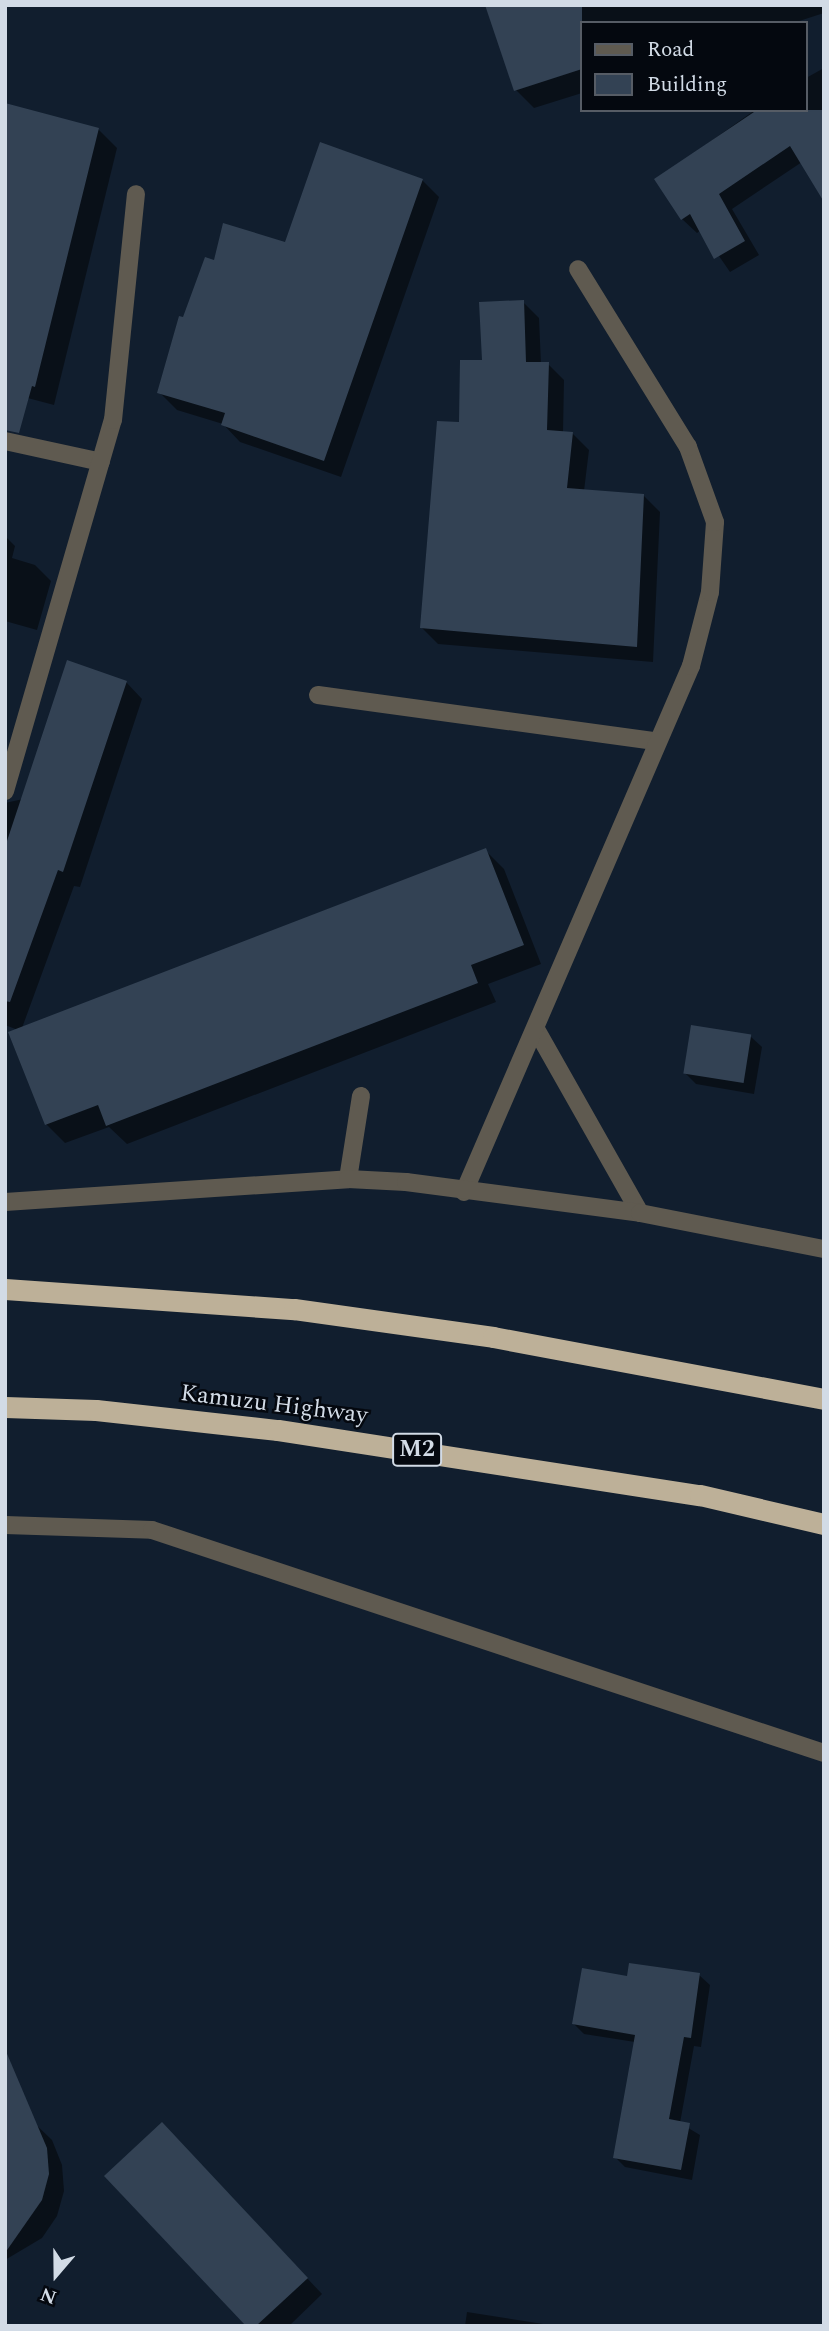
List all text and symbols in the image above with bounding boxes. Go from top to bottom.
legend [580,21,808,112]
text: Road [647,34,694,66]
text: Building [647,69,727,101]
street label: Kamuzu Highway [179,1379,369,1431]
road number: M2 [391,1430,443,1470]
north arrow [21,2240,91,2310]
text: N [36,2279,61,2311]

